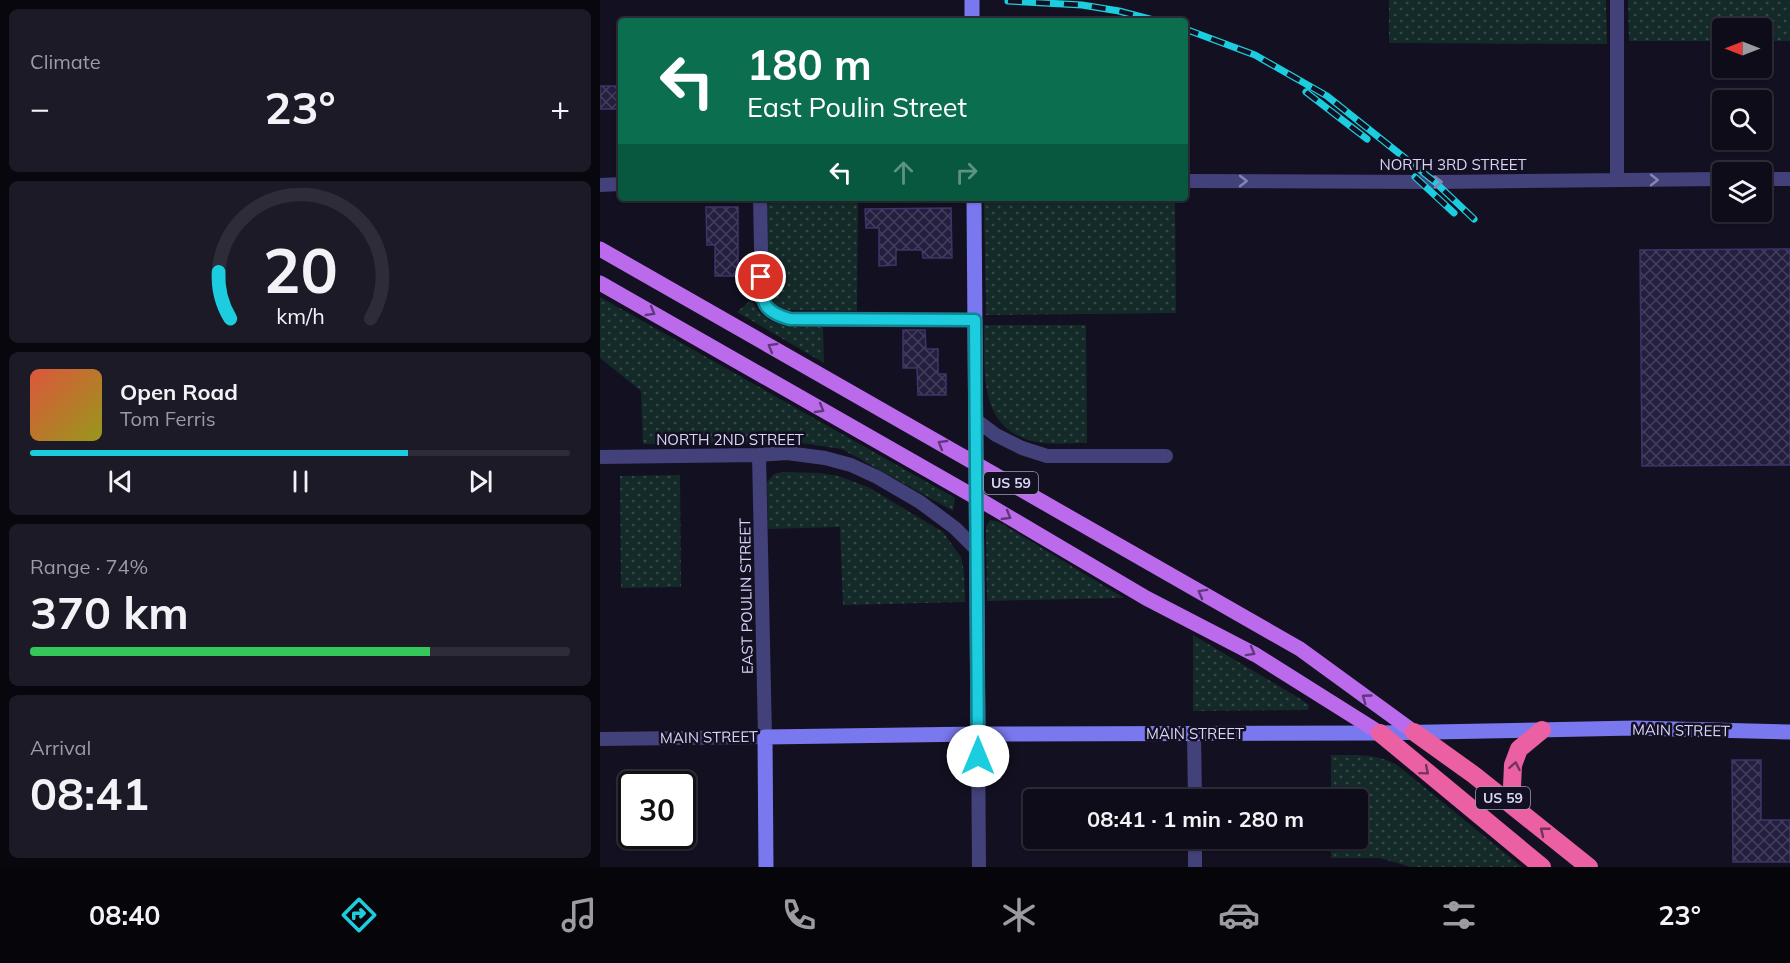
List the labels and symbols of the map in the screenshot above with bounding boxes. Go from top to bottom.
north arrow [1712,18,1772,78]
street label: NORTH 3RD STREET [1380,155,1526,174]
one-way arrow [1650,174,1659,186]
one-way arrow [1239,175,1248,187]
one-way arrow [1434,176,1443,188]
pin [735,251,786,302]
one-way arrow [645,305,655,316]
one-way arrow [768,343,779,354]
one-way arrow [814,401,824,413]
street label: NORTH 2ND STREET [656,430,804,449]
one-way arrow [938,440,948,451]
road number: US 59 [984,472,1038,494]
one-way arrow [1001,509,1011,520]
street label: EAST POULIN STREET [735,518,757,674]
one-way arrow [1198,588,1209,600]
one-way arrow [1245,645,1255,656]
one-way arrow [1362,694,1373,705]
street label: MAIN STREET [1632,720,1730,740]
position arrow [946,724,1010,788]
street label: MAIN STREET [1146,724,1244,743]
street label: MAIN STREET [660,727,758,747]
one-way arrow [1508,761,1520,770]
one-way arrow [1418,764,1429,775]
speed limit sign: 30 [618,771,696,849]
road number: US 59 [1476,787,1530,809]
one-way arrow [1539,827,1550,838]

